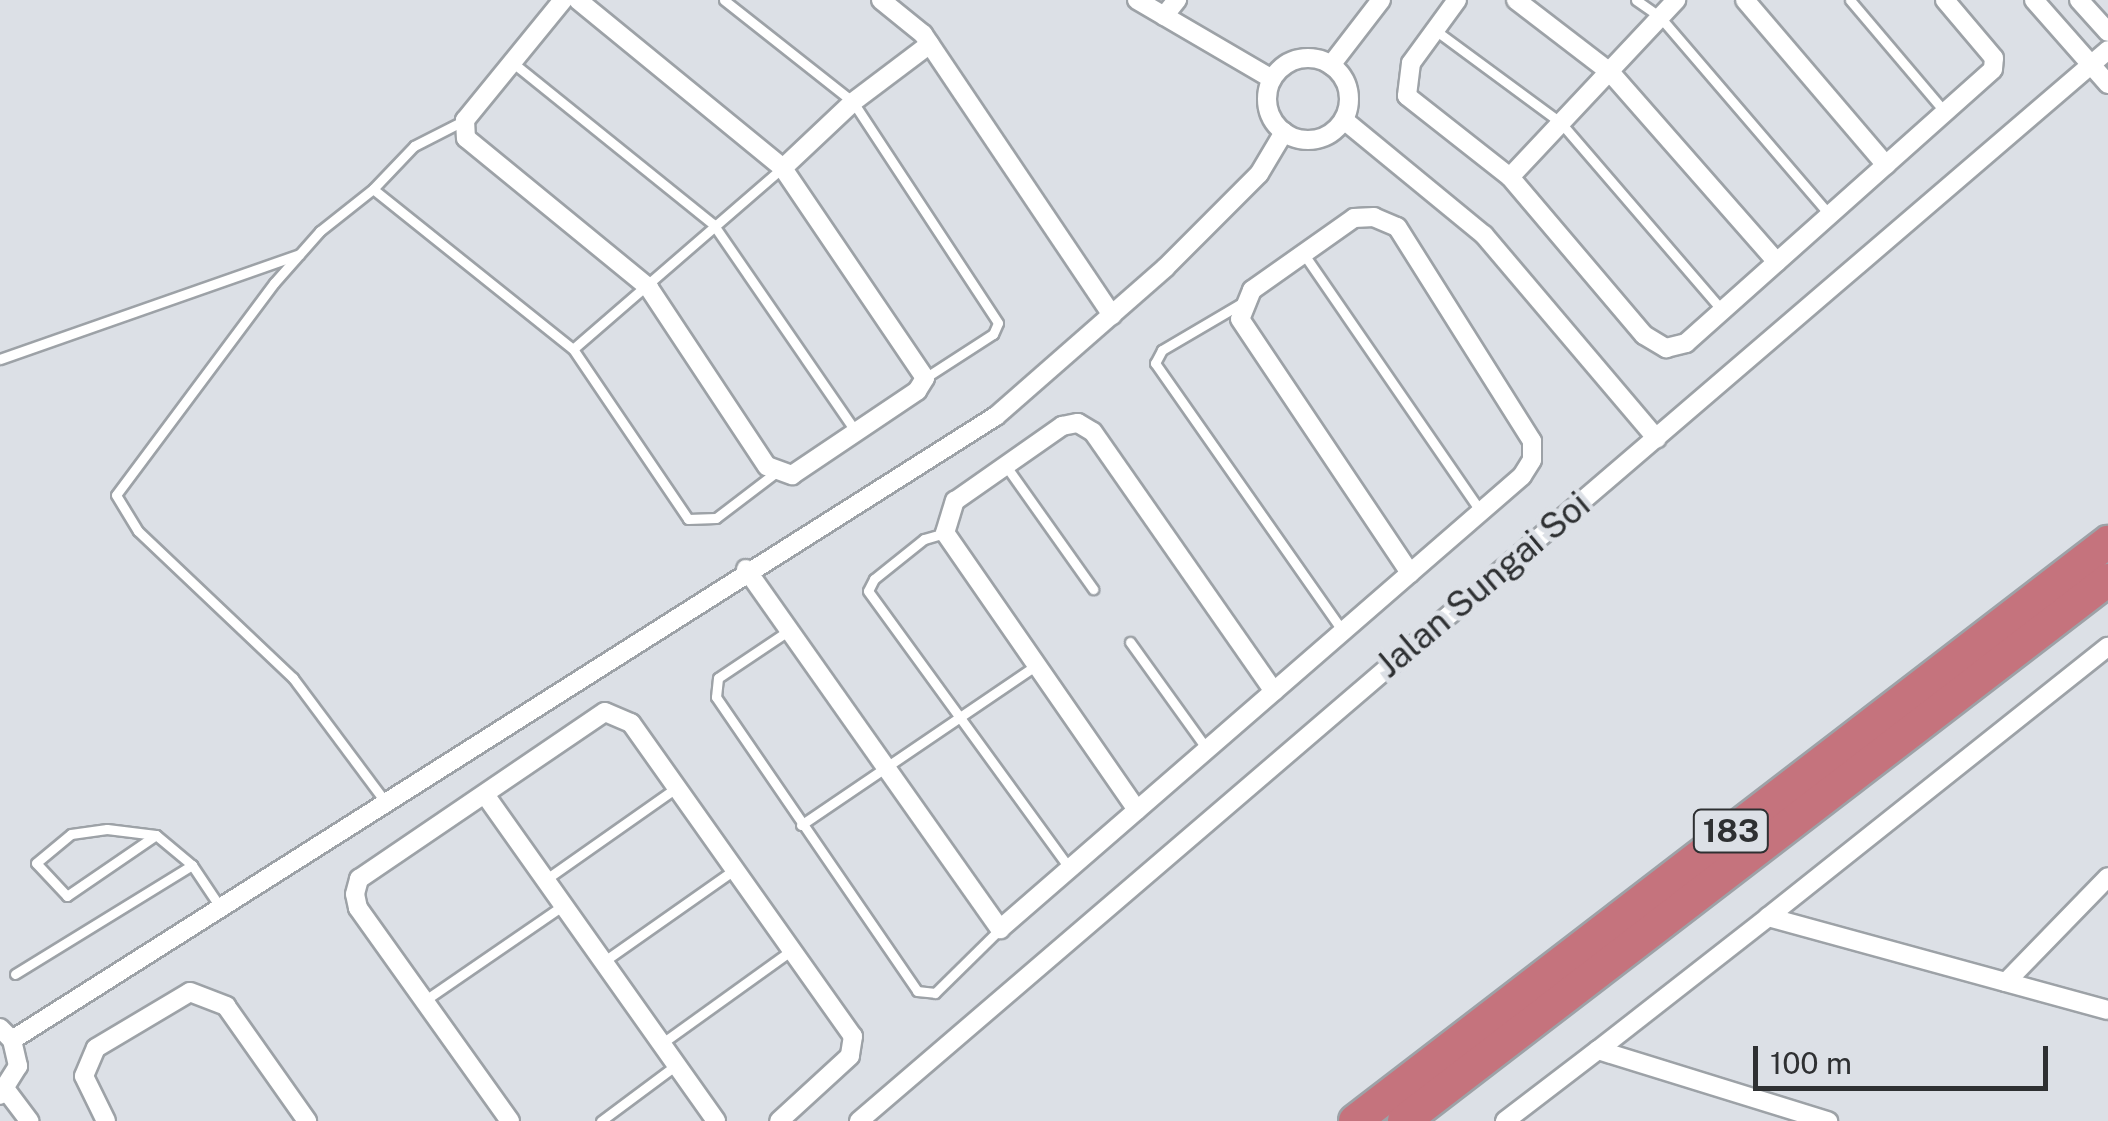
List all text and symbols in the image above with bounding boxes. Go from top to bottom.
street label: Jalan Sungai Soi [1368,484,1598,686]
road number: 183 [1691,804,1771,858]
scale bar [1758,1026,2053,1088]
text: 100 m [1770,1045,1852,1081]

